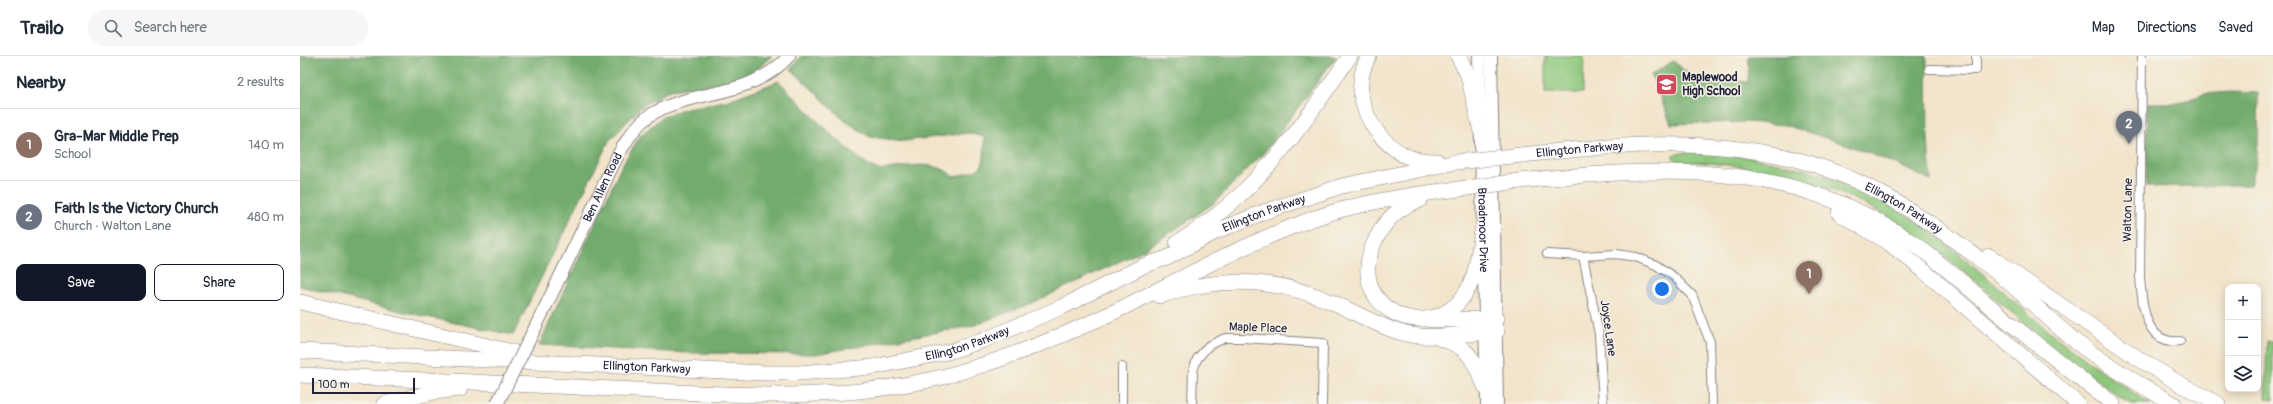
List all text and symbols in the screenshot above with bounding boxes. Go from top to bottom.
search box [88,10,368,46]
text: Trailo [20,16,64,40]
icon: search [102,17,124,39]
text: Search here [134,18,207,37]
text: Map [2092,19,2115,36]
text: Directions [2137,19,2196,36]
text: Saved [2218,19,2253,36]
place label: Maplewood High School [1682,70,1741,99]
school or university icon: Maplewood High School [1653,71,1679,97]
text: Nearby [16,72,65,93]
text: 2 results [237,74,284,90]
pin: 2 [2116,111,2142,144]
text: Gra-Mar Middle Prep [54,127,179,146]
text: 1 [26,137,32,153]
text: 140 m [248,137,284,153]
street label: Ellington Parkway [1535,138,1624,161]
text: School [54,146,91,162]
street label: Ben Allen Road [580,150,626,225]
street label: Walton Lane [2120,178,2136,242]
street label: Ellington Parkway [1862,179,1945,237]
street label: Broadmoor Drive [1475,187,1491,273]
street label: Ellington Parkway [1220,191,1307,235]
text: Faith Is the Victory Church [54,199,218,218]
text: 2 [25,209,33,225]
text: 480 m [247,209,284,225]
text: Church · Walton Lane [54,218,171,234]
pin: 1 [1796,261,1822,294]
button: Save [16,264,146,301]
button: Share [154,264,284,301]
your location [1652,279,1672,299]
map controls [2225,284,2261,392]
button: + [2225,284,2261,320]
street label: Joyce Lane [1597,299,1619,357]
street label: Maple Place [1229,319,1287,337]
button: − [2225,320,2261,356]
street label: Ellington Parkway [924,323,1011,364]
button: layers [2225,356,2261,392]
street label: Ellington Parkway [603,358,691,377]
scale bar [312,376,415,395]
text: 100 m [318,378,349,391]

